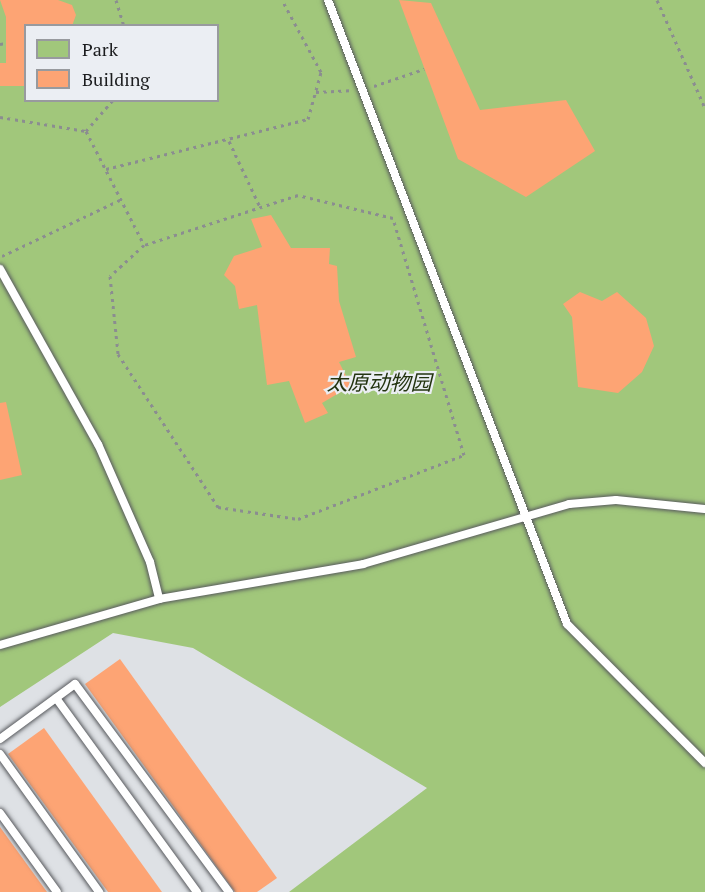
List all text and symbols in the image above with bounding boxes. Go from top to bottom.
legend [24,24,219,102]
text: Park [82,37,118,61]
text: Building [82,67,150,91]
park label: 太原动物园 [327,369,431,395]

